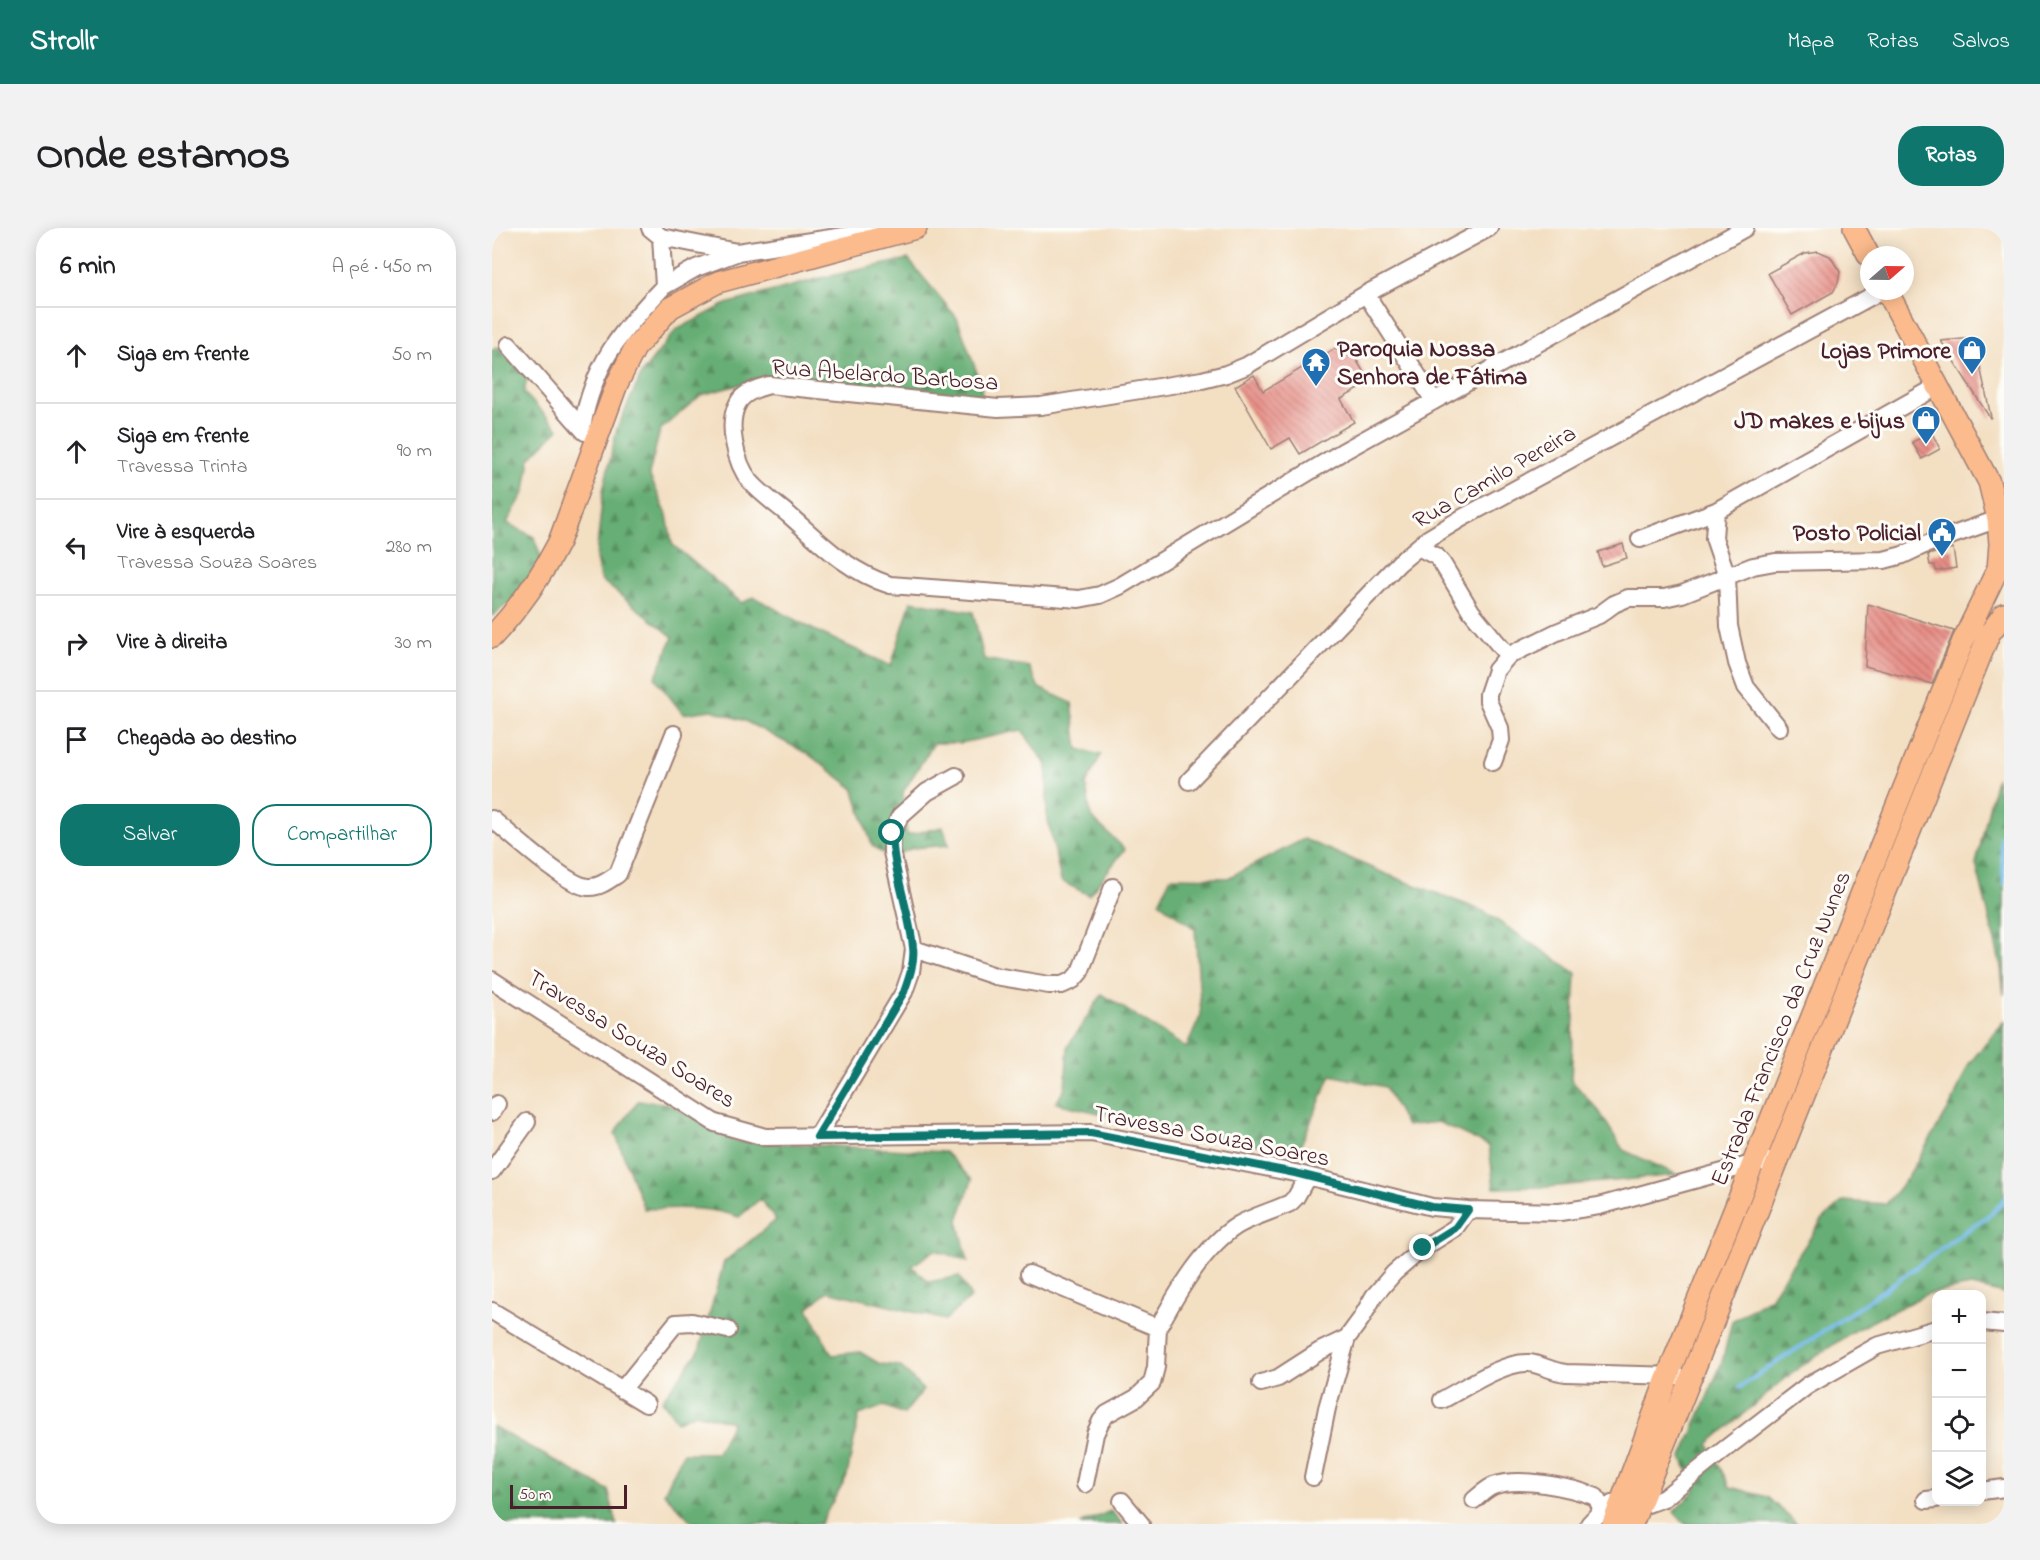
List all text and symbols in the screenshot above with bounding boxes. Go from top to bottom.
text: Strollr [30,22,98,63]
text: Mapa [1787,27,1834,57]
text: Rotas [1867,27,1919,57]
text: Salvos [1952,27,2010,57]
text: Onde estamos [36,126,290,187]
button: Rotas [1898,126,2004,186]
north arrow [1860,246,1914,300]
text: 6 min [60,248,116,286]
text: A pé · 450 m [332,253,432,282]
place label: Paroquia Nossa Senhora de Fátima [1337,333,1527,396]
shop icon: Lojas Primore [1956,334,1988,376]
place label: Lojas Primore [1821,335,1952,370]
icon: ahead [60,339,93,372]
text: Siga em frente [117,339,249,371]
text: 50 m [391,341,432,370]
temple icon: Paroquia Nossa Senhora de Fátima [1300,346,1332,388]
street label: Rua Abelardo Barbosa [770,351,999,402]
shop icon: JD makes e bijus [1910,404,1942,446]
place label: JD makes e bijus [1734,405,1905,440]
street label: Rua Camilo Pereira [1407,417,1584,539]
text: Siga em frente [117,421,249,453]
icon: ahead [60,435,93,468]
text: 90 m [397,437,432,466]
text: Travessa Trinta [117,453,248,482]
public building icon: Posto Policial [1926,516,1958,558]
text: Vire à esquerda [117,517,255,549]
place label: Posto Policial [1793,517,1921,552]
icon: left [60,531,93,564]
text: 280 m [385,533,432,562]
text: Travessa Souza Soares [117,549,317,578]
icon: right [60,627,93,660]
text: Vire à direita [117,627,227,659]
text: 30 m [395,629,432,658]
icon: arrive [60,723,93,756]
text: Chegada ao destino [117,723,297,755]
button: Salvar [60,804,240,866]
button: Compartilhar [252,804,432,866]
route start [878,819,904,845]
street label: Estrada Francisco da Cruz Nunes [1703,866,1862,1192]
street label: Travessa Souza Soares [520,962,742,1119]
street label: Travessa Souza Soares [1090,1097,1333,1178]
route end [1409,1234,1435,1260]
map controls [1932,1290,1986,1506]
button: + [1932,1290,1986,1344]
button: − [1932,1344,1986,1398]
button: locate [1932,1398,1986,1452]
button: layers [1932,1452,1986,1506]
scale bar [510,1482,627,1510]
text: 50 m [519,1483,551,1507]

